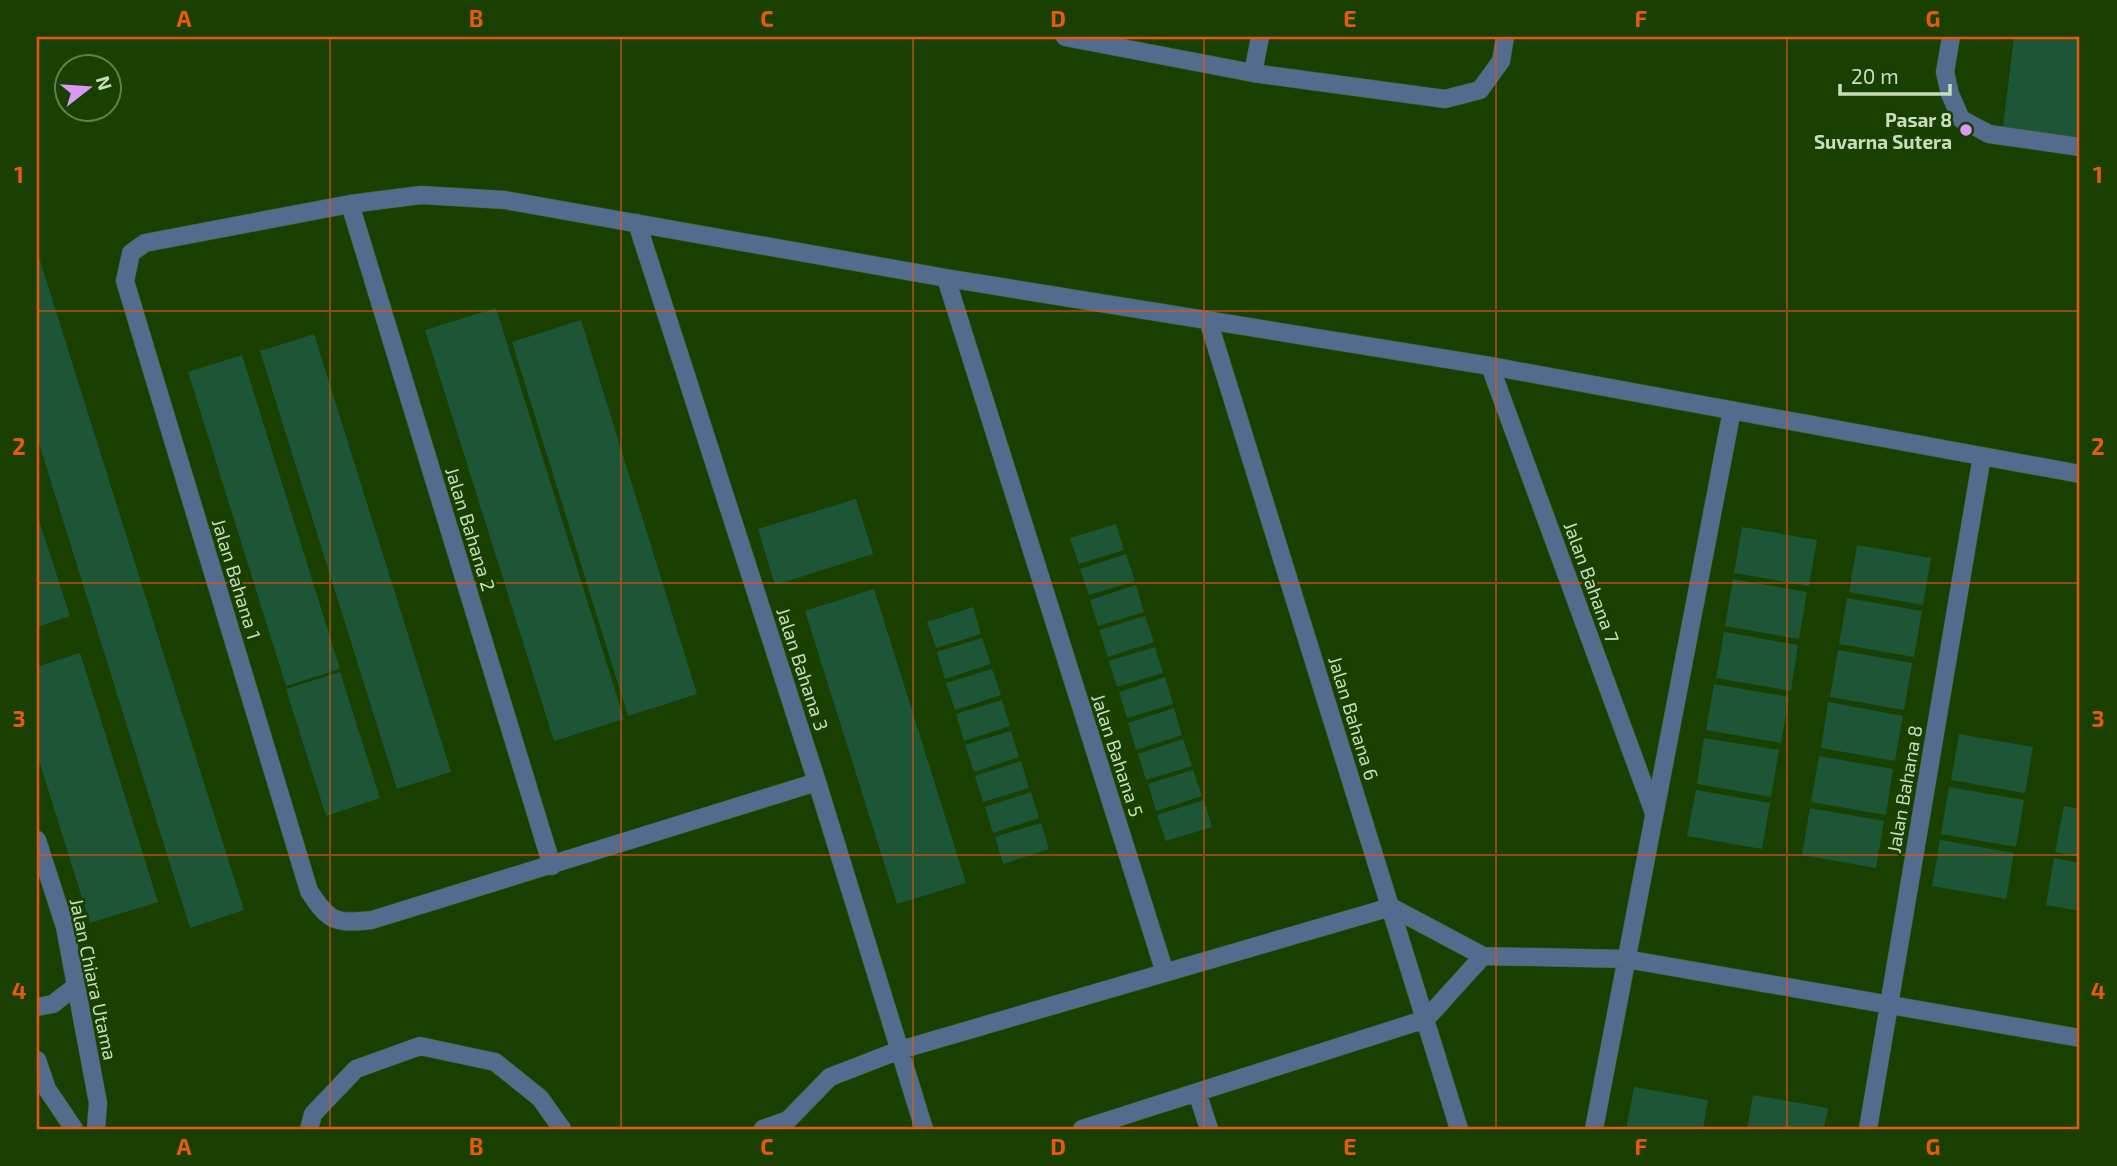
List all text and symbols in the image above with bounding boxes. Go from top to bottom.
text: A [176,4,192,32]
text: B [469,4,483,32]
text: C [760,4,774,32]
text: D [1050,4,1066,32]
text: E [1343,4,1357,32]
text: F [1635,4,1648,32]
text: G [1926,4,1940,32]
north arrow [52,52,122,122]
scale bar [1840,52,1951,96]
text: 20 m [1851,63,1899,88]
text: N [92,73,118,93]
place label: Pasar 8 Suvarna Sutera [1814,108,1952,153]
marker: Pasar 8 Suvarna Sutera [1958,122,1974,138]
text: 1 [14,160,24,188]
text: 1 [2093,160,2103,188]
text: 2 [12,432,26,460]
text: 2 [2091,432,2105,460]
street label: Jalan Bahana 2 [441,464,501,594]
street label: Jalan Bahana 1 [208,516,266,642]
street label: Jalan Bahana 7 [1559,518,1625,646]
street label: Jalan Bahana 3 [772,604,834,734]
street label: Jalan Bahana 6 [1324,653,1384,783]
street label: Jalan Bahana 5 [1087,691,1149,819]
text: 3 [12,704,26,732]
text: 3 [2091,704,2105,732]
street label: Jalan Bahana 8 [1881,723,1927,855]
street label: Jalan Chiara Utama [66,896,122,1062]
text: 4 [12,976,26,1004]
text: 4 [2091,976,2105,1004]
text: A [176,1132,192,1160]
text: B [469,1132,483,1160]
text: C [760,1132,774,1160]
text: D [1050,1132,1066,1160]
text: E [1343,1132,1357,1160]
text: F [1635,1132,1648,1160]
text: G [1926,1132,1940,1160]

